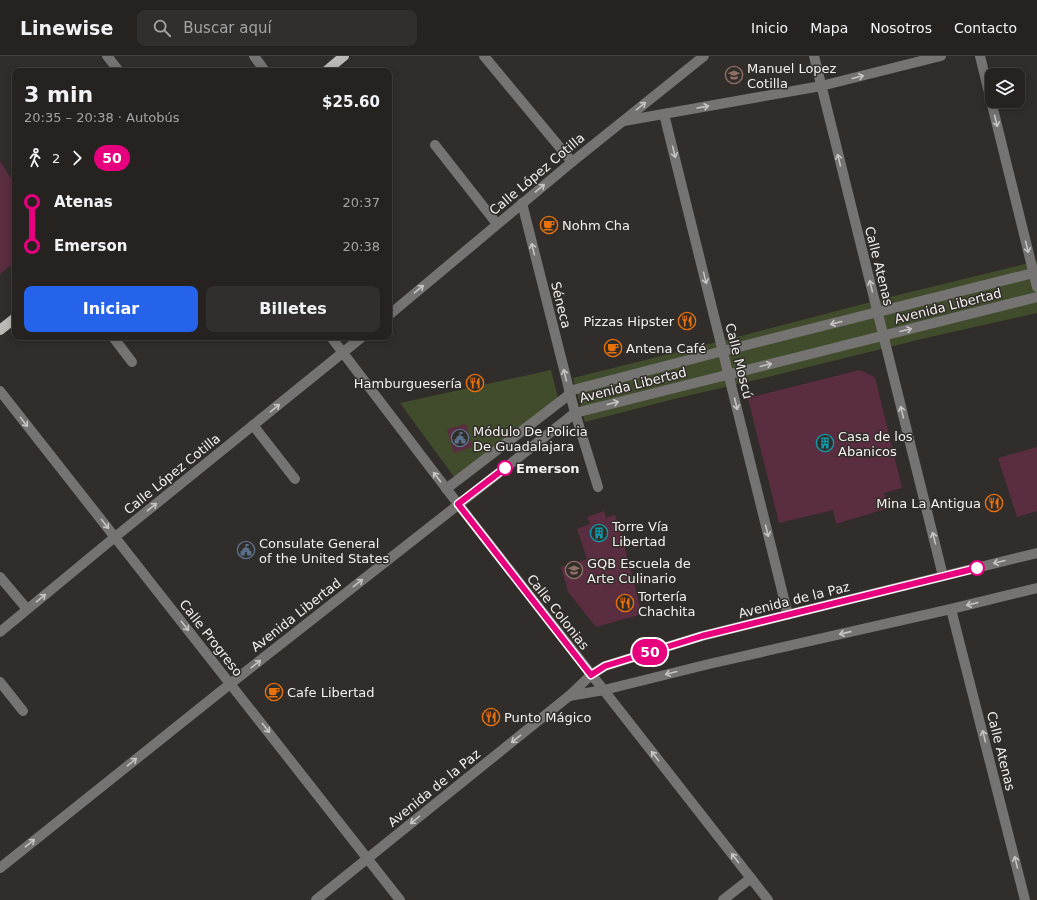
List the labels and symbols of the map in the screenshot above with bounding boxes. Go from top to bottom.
place label: Manuel Lopez Cotilla [747,61,837,91]
school or university icon: Manuel Lopez Cotilla [724,65,744,85]
one-way arrow [851,72,864,80]
one-way arrow [636,102,647,111]
one-way arrow [696,103,709,111]
one-way arrow [993,114,1000,127]
street label: Calle López Cotilla [486,130,588,218]
one-way arrow [670,145,678,158]
one-way arrow [835,154,843,167]
one-way arrow [535,184,545,193]
cafe icon: Nohm Cha [539,215,559,235]
place label: Nohm Cha [562,218,630,233]
street label: Calle Atenas [862,225,896,307]
one-way arrow [1024,240,1032,253]
one-way arrow [529,243,536,256]
one-way arrow [701,271,709,284]
street label: Séneca [548,280,574,330]
one-way arrow [867,280,874,293]
one-way arrow [414,285,424,294]
street label: Avenida Libertad [893,285,1003,327]
restaurant icon: Pizzas Hipster [677,311,697,331]
place label: Pizzas Hipster [583,314,675,329]
one-way arrow [830,319,843,327]
street label: Calle Moscú [722,321,756,401]
one-way arrow [899,326,912,333]
cafe icon: Antena Café [603,338,623,358]
place label: Antena Café [626,341,706,356]
one-way arrow [759,361,772,368]
street label: Avenida Libertad [578,364,688,406]
one-way arrow [561,369,568,382]
restaurant icon: Hamburguesería [465,373,485,393]
place label: Hamburguesería [354,376,462,391]
one-way arrow [732,398,740,411]
one-way arrow [606,399,619,406]
one-way arrow [270,403,281,412]
one-way arrow [898,406,906,419]
one-way arrow [20,417,28,428]
place label: Módulo De Policia De Guadalajara [473,424,588,454]
public building icon: Módulo De Policia De Guadalajara [450,428,470,448]
place label: Casa de los Abanicos [838,429,913,459]
street label: Calle López Cotilla [121,431,223,517]
building icon: Casa de los Abanicos [815,433,835,453]
marker: Emerson [497,460,513,476]
place label: Emerson [516,461,580,476]
one-way arrow [433,471,441,482]
restaurant icon: Mina La Antigua [984,493,1004,513]
place label: Mina La Antigua [876,496,981,511]
one-way arrow [147,502,157,511]
one-way arrow [100,519,109,530]
place label: Torre Vía Libertad [611,519,668,549]
building icon: Torre Vía Libertad [589,523,609,543]
one-way arrow [764,524,771,537]
one-way arrow [929,532,937,545]
place label: Consulate General of the United States [259,536,389,566]
public building icon: Consulate General of the United States [236,540,256,560]
place label: GQB Escuela de Arte Culinario [587,556,691,586]
one-way arrow [993,559,1006,567]
school or university icon: GQB Escuela de Arte Culinario [564,560,584,580]
unlabelled marker [969,560,985,576]
street label: Calle Colonias [524,571,592,653]
street label: Avenida Libertad [248,575,344,655]
one-way arrow [352,579,363,588]
street label: Avenida de la Paz [737,579,851,621]
place label: Tortería Chachita [637,589,695,619]
restaurant icon: Tortería Chachita [615,593,635,613]
one-way arrow [35,594,46,603]
street label: Calle Progreso [176,597,246,679]
one-way arrow [966,601,979,608]
one-way arrow [181,621,189,632]
one-way arrow [839,629,852,637]
line badge: 50 [632,639,668,665]
one-way arrow [250,660,261,668]
one-way arrow [665,670,678,678]
cafe icon: Cafe Libertad [264,682,284,702]
place label: Cafe Libertad [287,685,375,700]
restaurant icon: Punto Mágico [481,707,501,727]
place label: Punto Mágico [504,710,591,725]
street label: Calle Atenas [984,710,1018,792]
one-way arrow [261,723,270,734]
one-way arrow [979,730,987,743]
one-way arrow [511,734,522,743]
street label: Avenida de la Paz [385,746,483,830]
one-way arrow [651,750,659,761]
one-way arrow [127,758,138,767]
one-way arrow [410,816,421,825]
one-way arrow [25,839,36,848]
one-way arrow [731,853,739,864]
one-way arrow [1011,856,1019,869]

